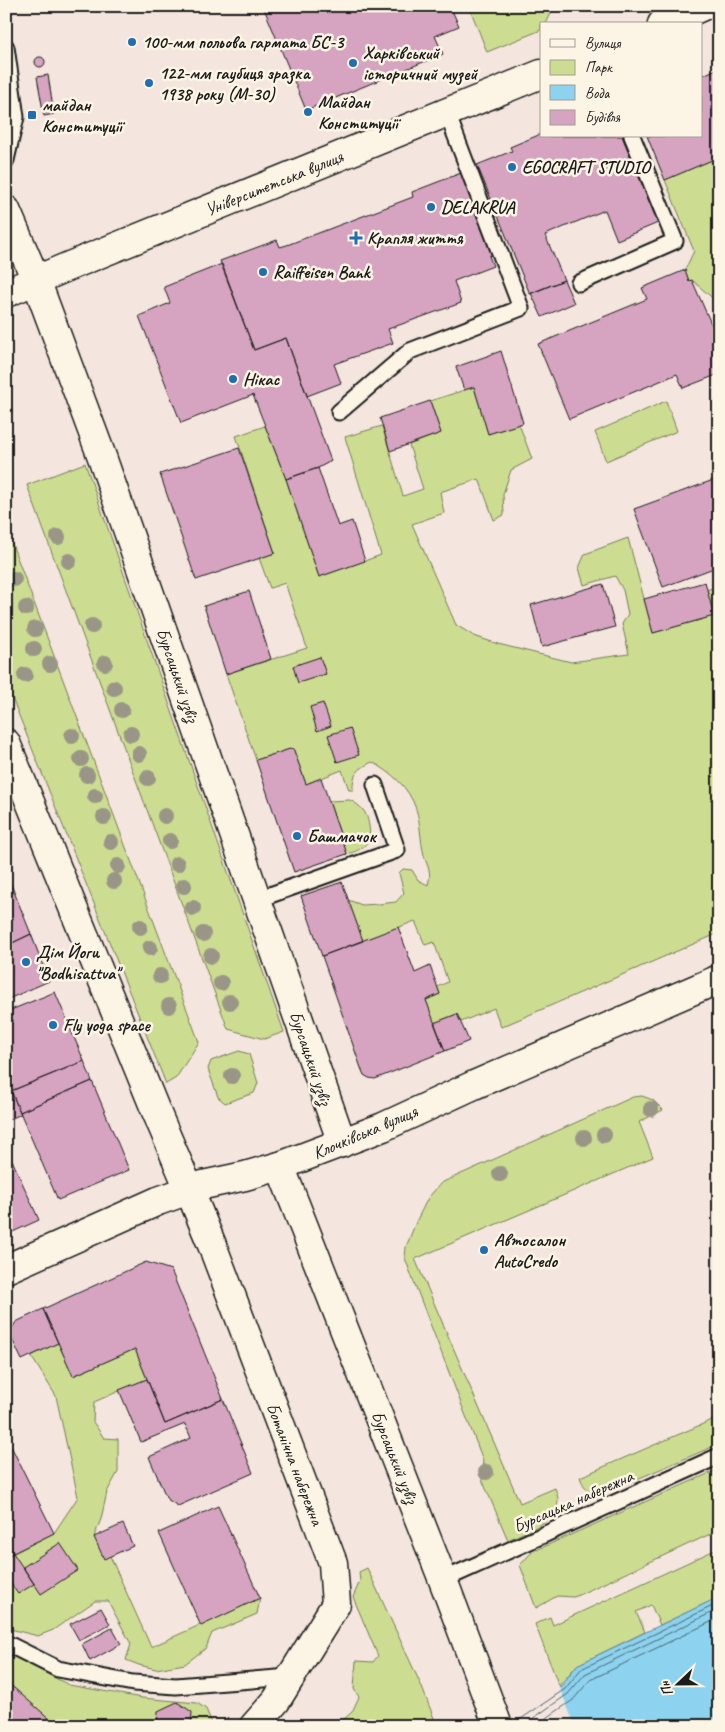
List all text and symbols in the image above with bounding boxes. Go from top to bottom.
legend [540,22,702,138]
place label: 100-мм польова гармата БС-3 [142,31,345,53]
text: Вулиця [585,34,622,53]
marker: 100-мм польова гармата БС-3 [126,36,138,48]
place label: Харківський історичний музей [363,42,478,86]
marker: Харківський історичний музей [347,57,359,69]
text: Парк [585,58,613,77]
place label: 122-мм гаубиця зразка 1938 року (М-30) [159,62,312,105]
marker: 122-мм гаубиця зразка 1938 року (М-30) [143,77,155,89]
text: Вода [585,84,610,103]
place label: Майдан Конституції [318,91,402,134]
place label: майдан Конституції [42,94,126,137]
marker: Майдан Конституції [302,106,314,118]
text: Будівля [585,108,620,127]
marker: майдан Конституції [26,109,38,121]
street label: Університетська вулиця [202,145,348,221]
place label: EGOCRAFT STUDIO [522,156,652,178]
marker: EGOCRAFT STUDIO [506,161,518,173]
place label: DELAKRUA [441,196,516,218]
marker: DELAKRUA [425,201,437,213]
place label: Крапля життя [367,227,464,249]
marker: Крапля життя [349,231,363,245]
place label: Raiffeisen Bank [273,261,372,283]
marker: Raiffeisen Bank [257,266,269,278]
place label: Нікас [243,368,280,390]
marker: Нікас [227,373,239,385]
street label: Бурсацький узвіз [151,625,205,727]
place label: Башмачок [307,825,377,847]
marker: Башмачок [291,830,303,842]
place label: Дім Йоги "Bodhisattva" [36,941,123,984]
marker: Дім Йоги "Bodhisattva" [20,956,32,968]
street label: Бурсацький узвіз [284,1008,338,1110]
place label: Fly yoga space [63,1014,152,1036]
marker: Fly yoga space [47,1019,59,1031]
street label: Клочківська вулиця [309,1099,422,1164]
place label: Автосалон AutoCredo [494,1229,566,1272]
marker: Автосалон AutoCredo [478,1244,490,1256]
street label: Ботанічна набережна [262,1400,329,1530]
street label: Бурсацький узвіз [366,1408,424,1509]
street label: Бурсацька набережна [509,1464,638,1537]
north arrow [652,1660,702,1710]
text: Пн [655,1678,677,1699]

